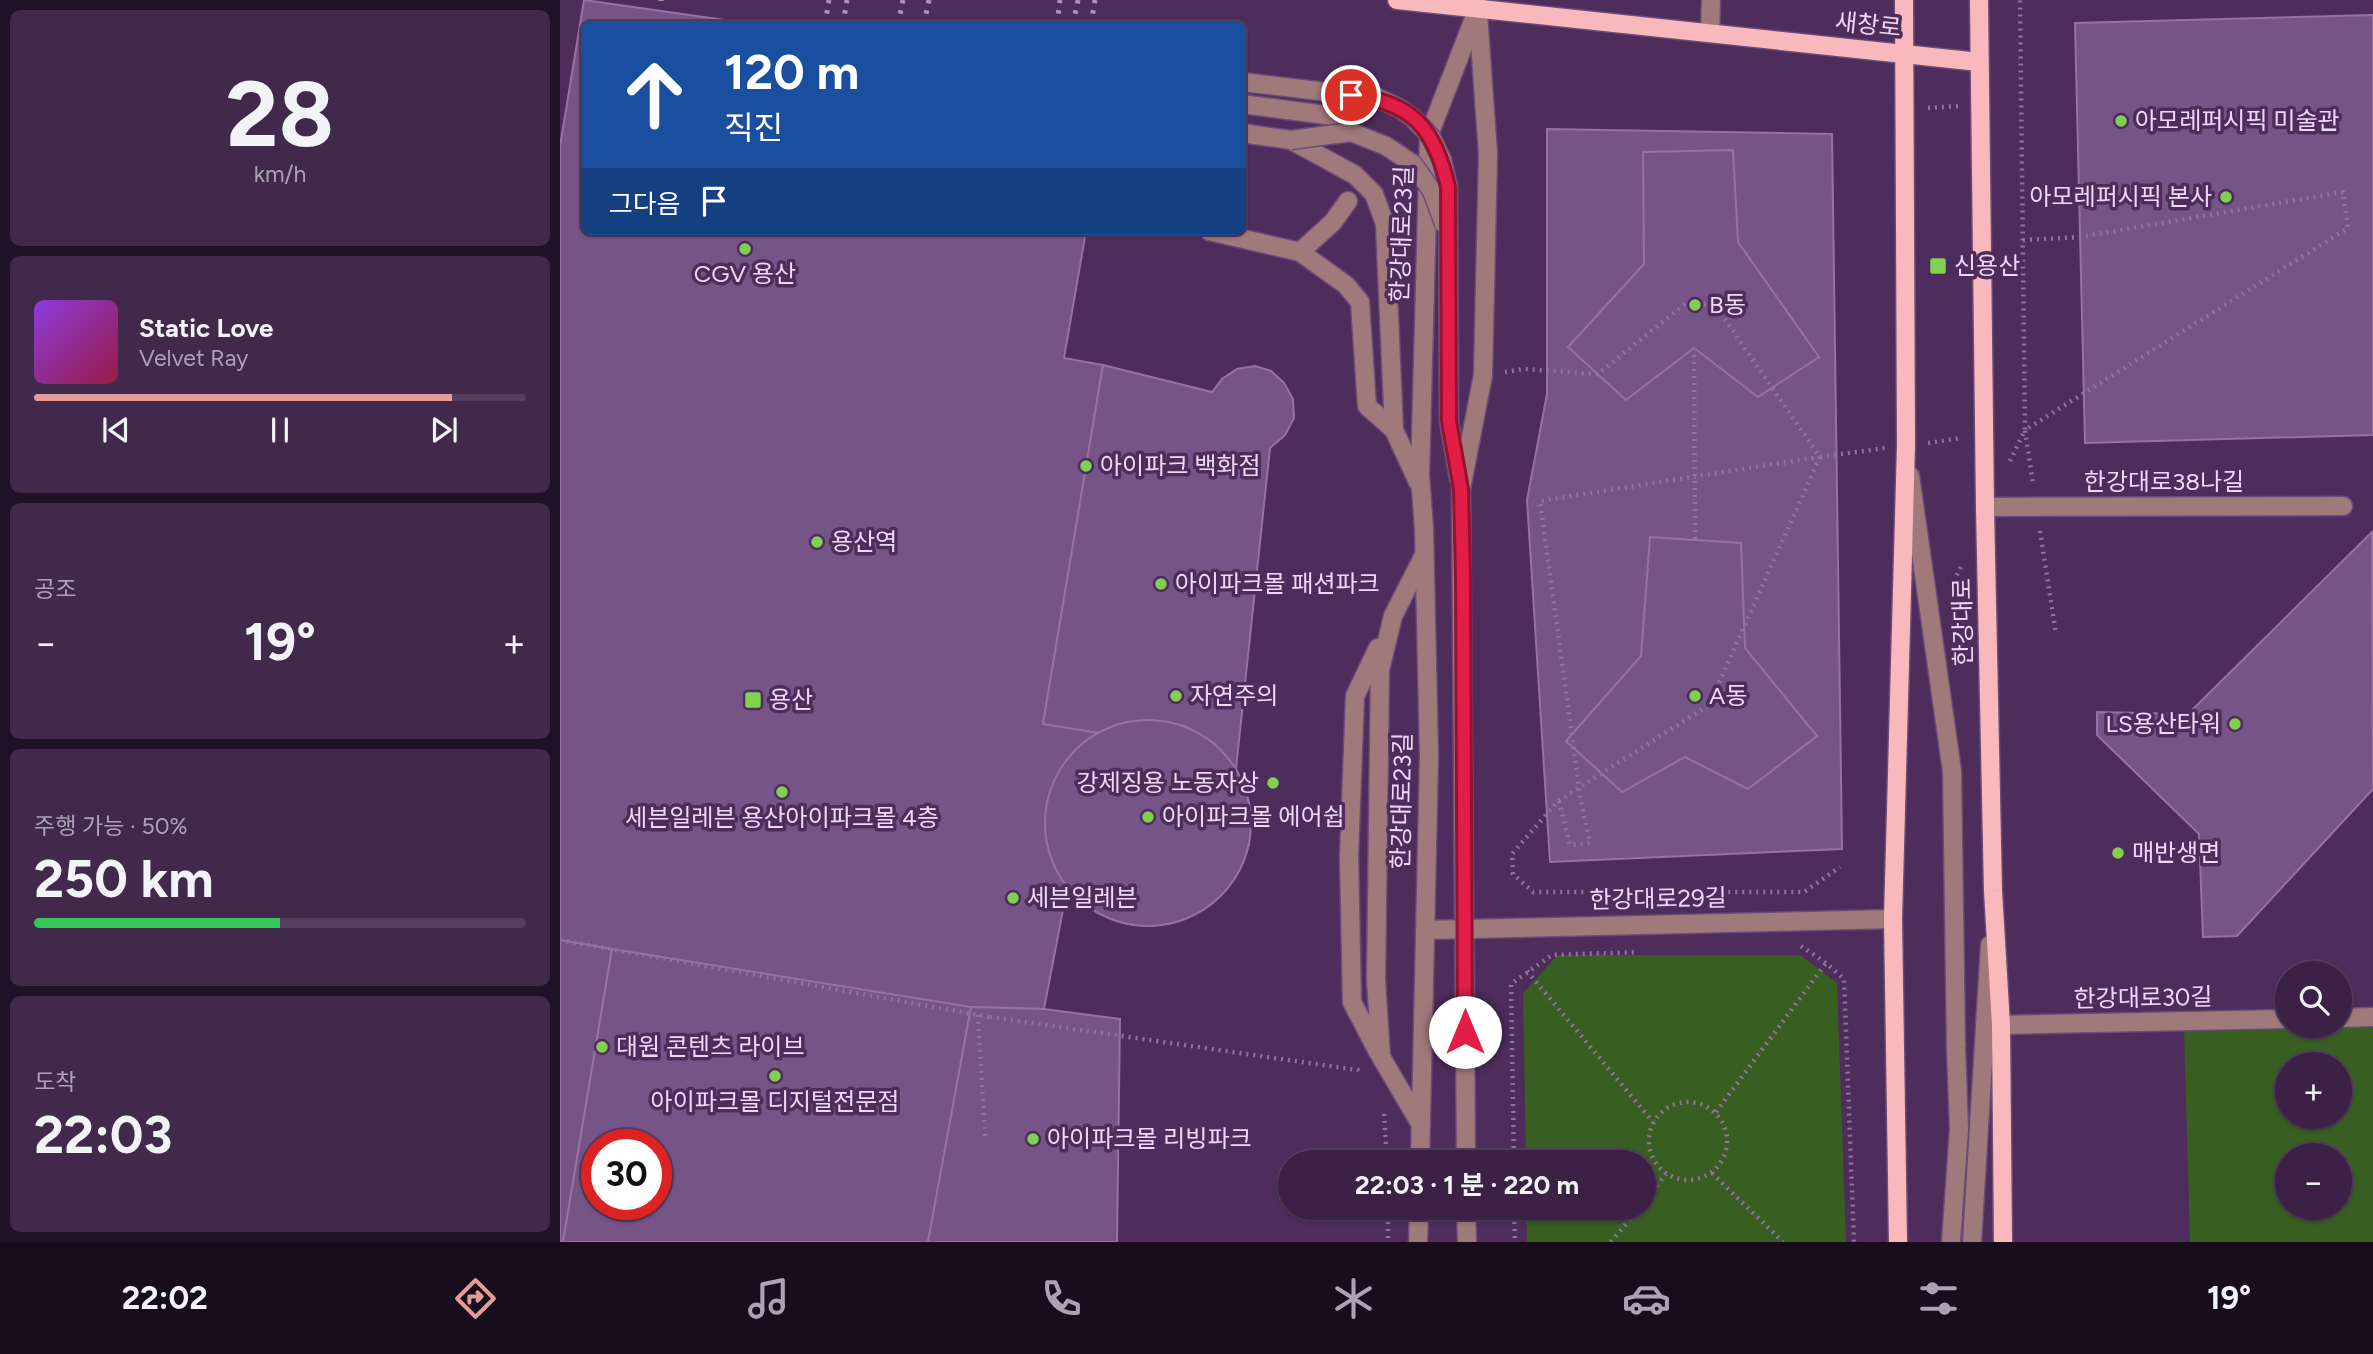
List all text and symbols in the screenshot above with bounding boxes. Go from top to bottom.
street label: 새창로 [1834,7,1903,42]
text: 120 m [724,42,859,101]
icon: ahead [609,49,700,140]
text: 28 [226,60,334,169]
pin [1321,65,1381,125]
icon: arrive [1332,76,1370,114]
place label: 아모레퍼시픽 미술관 [2135,106,2340,135]
text: 직진 [724,109,783,147]
marker: 아모레퍼시픽 미술관 [2113,113,2129,129]
text: km/h [254,160,306,188]
street label: 한강대로23길 [1385,165,1418,303]
icon: arrive [695,182,733,220]
place label: 아모레퍼시픽 본사 [2029,182,2212,211]
text: 그다음 [609,188,681,220]
marker: 아모레퍼시픽 본사 [2218,189,2234,205]
marker: CGV 용산 [737,241,753,257]
place label: 신용산 [1954,251,2020,280]
marker: 신용산 [1928,256,1948,276]
place label: CGV 용산 [694,259,796,288]
place label: B동 [1709,290,1746,319]
marker: B동 [1687,297,1703,313]
text: Static Love [139,312,273,344]
text: Velvet Ray [139,344,248,372]
icon: previous [97,411,135,449]
icon: pause [261,411,299,449]
icon: next [425,411,463,449]
place label: 아이파크 백화점 [1100,451,1261,480]
marker: 아이파크 백화점 [1078,458,1094,474]
street label: 한강대로38나길 [2084,467,2244,496]
place label: 용산역 [831,527,897,556]
marker: 용산역 [809,534,825,550]
place label: 아이파크몰 패션파크 [1175,569,1380,598]
text: 공조 [34,575,76,603]
marker: 아이파크몰 패션파크 [1153,576,1169,592]
street label: 한강대로 [1947,578,1978,666]
text: 19° [244,611,316,673]
text: − [34,620,58,666]
text: + [502,620,526,666]
place label: 자연주의 [1190,681,1278,710]
place label: A동 [1709,681,1747,710]
place label: 용산 [769,685,813,714]
marker: 자연주의 [1168,688,1184,704]
marker: A동 [1687,688,1703,704]
marker: 용산 [743,690,763,710]
place label: LS용산타워 [2105,709,2221,738]
marker: LS용산타워 [2227,716,2243,732]
street label: 한강대로23길 [1386,732,1417,870]
place label: 강제징용 노동자상 [1076,768,1259,797]
marker: 강제징용 노동자상 [1265,775,1281,791]
marker: 세븐일레븐 용산아이파크몰 4층 [774,784,790,800]
place label: 아이파크몰 에어쉽 [1162,802,1345,831]
place label: 세븐일레븐 용산아이파크몰 4층 [625,803,939,832]
marker: 아이파크몰 에어쉽 [1140,809,1156,825]
text: 주행 가능 · 50% [34,812,188,840]
place label: 매반생면 [2132,838,2220,867]
marker: 매반생면 [2110,845,2126,861]
text: 250 km [34,848,214,910]
place label: 세븐일레븐 [1027,883,1137,912]
street label: 한강대로29길 [1589,883,1727,914]
marker: 세븐일레븐 [1005,890,1021,906]
map controls [2275,961,2352,1220]
button: search [2275,961,2352,1038]
street label: 한강대로30길 [2073,982,2213,1013]
position arrow [1428,995,1502,1069]
place label: 대원 콘텐츠 라이브 [616,1032,805,1061]
marker: 대원 콘텐츠 라이브 [594,1039,610,1055]
button: + [2275,1052,2352,1129]
text: 도착 [34,1068,76,1096]
marker: 아이파크몰 디지털전문점 [767,1068,783,1084]
place label: 아이파크몰 디지털전문점 [651,1087,899,1116]
text: 22:03 [34,1104,172,1166]
place label: 아이파크몰 리빙파크 [1047,1124,1252,1153]
speed limit sign: 30 [581,1129,672,1220]
marker: 아이파크몰 리빙파크 [1025,1131,1041,1147]
button: − [2275,1143,2352,1220]
text: 22:03 · 1 분 · 220 m [1355,1169,1579,1201]
icon: directions [451,1274,500,1323]
icon: music [744,1274,793,1323]
icon: phone [1037,1274,1086,1323]
icon: climate [1329,1274,1378,1323]
icon: car [1622,1274,1671,1323]
icon: filters [1914,1274,1963,1323]
text: 22:02 [122,1279,208,1317]
text: 19° [2207,1279,2251,1317]

